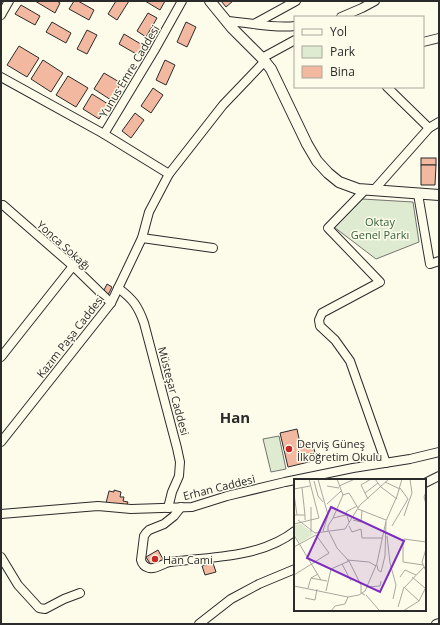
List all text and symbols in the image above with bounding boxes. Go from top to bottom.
legend [294,16,424,88]
street label: Yunus Emre Caddesi [96,22,162,120]
text: Yol [330,23,347,40]
text: Park [330,43,356,60]
text: Bina [330,63,355,80]
park label: Oktay Genel Parkı [351,214,409,242]
street label: Yonca Sokağı [34,217,94,273]
street label: Kazım Paşa Caddesi [33,291,107,381]
street label: Müsteşar Caddesi [155,345,193,437]
district label: Han [220,407,250,427]
place label: Derviş Güneş İlköğretim Okulu [297,436,382,464]
marker: Derviş Güneş İlköğretim Okulu [284,444,294,454]
street label: Erhan Caddesi [181,471,257,503]
inset map [294,479,426,611]
place label: Han Cami [163,552,213,567]
marker: Han Cami [150,554,160,564]

